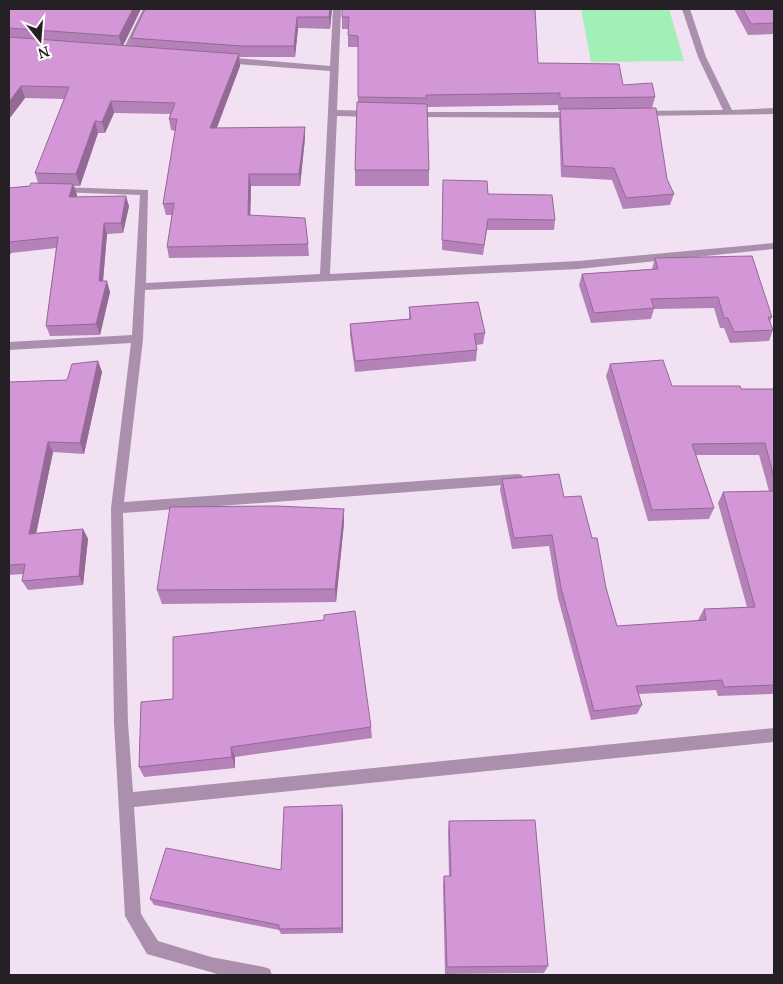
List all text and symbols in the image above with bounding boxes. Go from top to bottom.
north arrow [15,15,65,65]
text: N [36,42,52,64]

